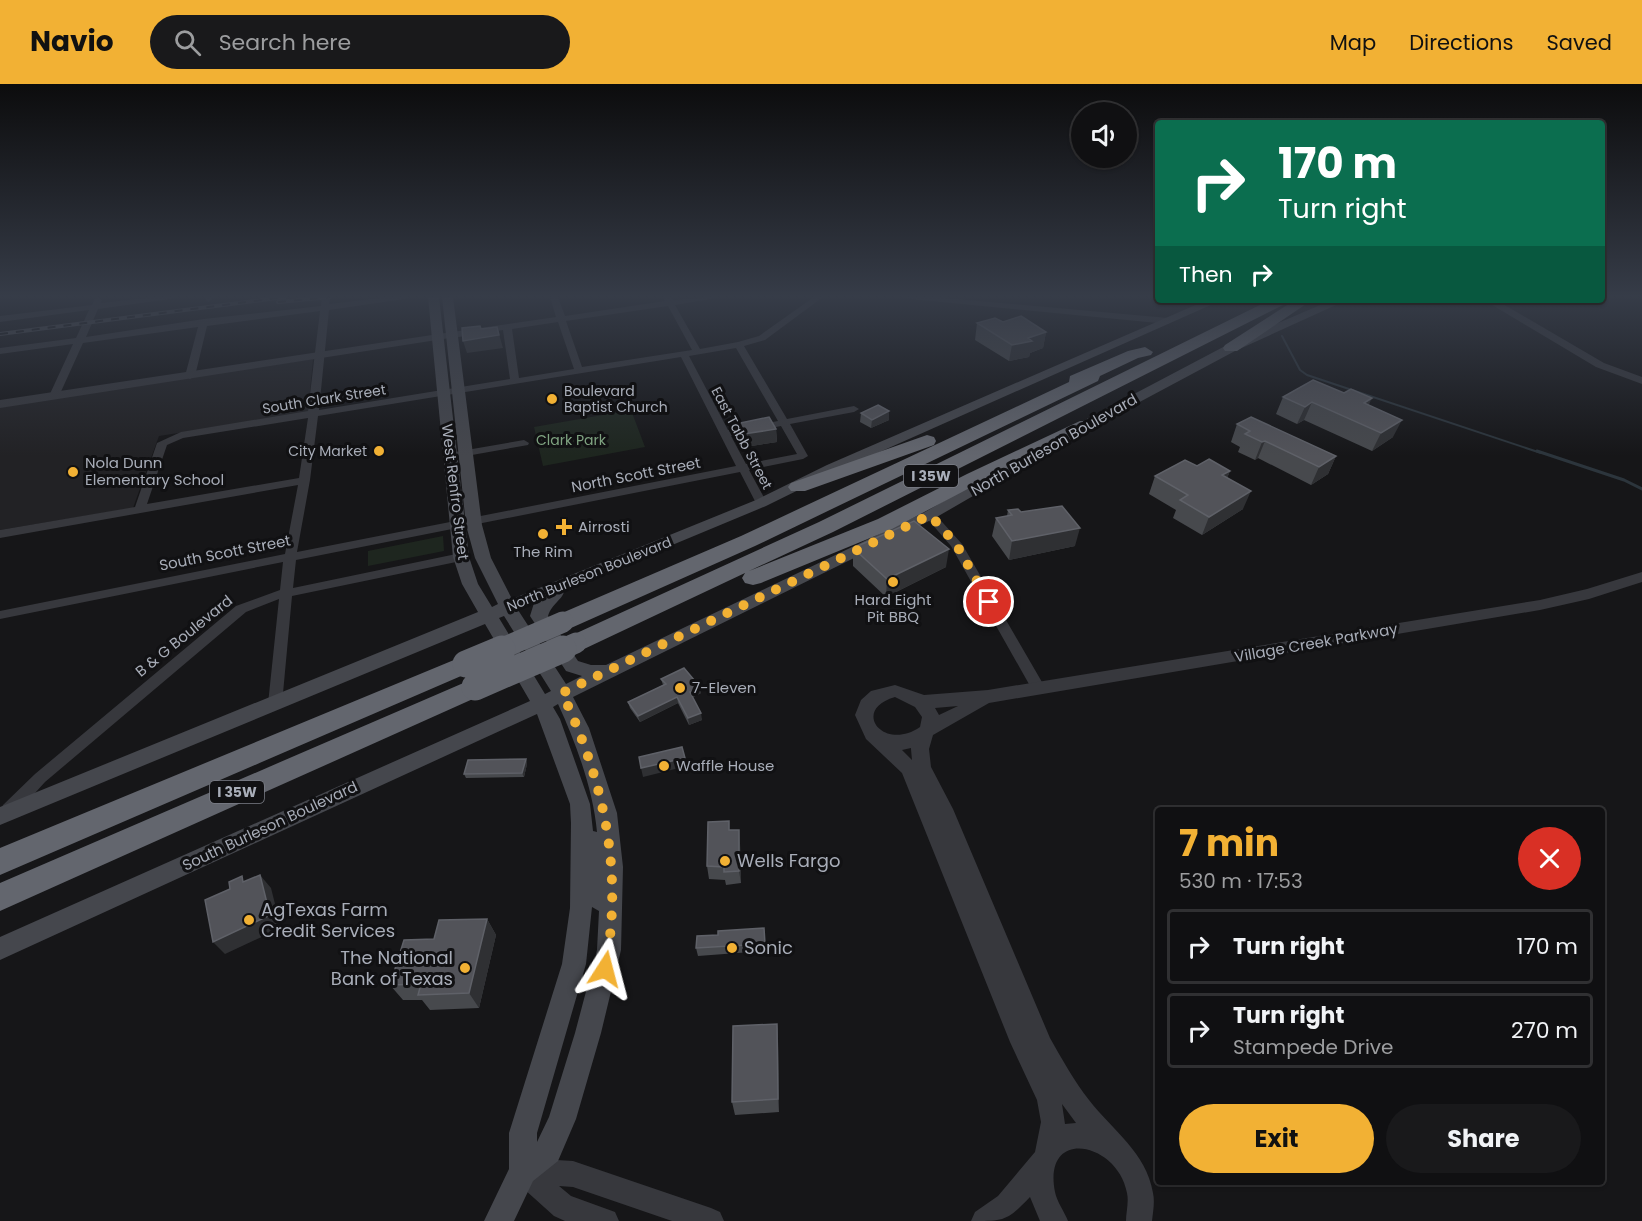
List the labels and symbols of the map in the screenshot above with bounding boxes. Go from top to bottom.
street label: South Clark Street [261,379,387,419]
place label: Boulevard Baptist Church [564,381,668,417]
street label: East Tabb Street [707,383,777,493]
street label: North Burleson Boulevard [967,388,1141,501]
marker: Boulevard Baptist Church [545,392,559,406]
street label: West Renfro Street [437,423,474,561]
park label: Clark Park [536,430,607,450]
place label: City Market [288,441,367,461]
marker: City Market [372,444,386,458]
place label: Nola Dunn Elementary School [85,452,224,490]
street label: North Scott Street [570,452,702,497]
marker: Nola Dunn Elementary School [66,465,80,479]
road number: I 35W [904,465,958,487]
place label: Airrosti [578,516,630,537]
marker: Airrosti [555,518,573,536]
marker: The Rim [536,527,550,541]
street label: South Scott Street [157,529,292,576]
street label: North Burleson Boulevard [504,532,674,616]
place label: The Rim [513,541,573,562]
marker: Hard Eight Pit BBQ [886,575,900,589]
pin [963,576,1014,627]
place label: Hard Eight Pit BBQ [855,589,931,627]
street label: B & G Boulevard [131,590,237,681]
street label: Village Creek Parkway [1233,618,1400,667]
place label: 7-Eleven [692,677,756,698]
marker: 7-Eleven [673,681,687,695]
place label: Waffle House [676,755,774,776]
marker: Waffle House [657,759,671,773]
street label: South Burleson Boulevard [179,776,361,875]
road number: I 35W [210,781,264,803]
place label: Wells Fargo [737,848,840,873]
marker: Wells Fargo [718,854,732,868]
place label: AgTexas Farm Credit Services [261,897,395,943]
marker: AgTexas Farm Credit Services [242,913,256,927]
place label: Sonic [744,935,793,960]
position arrow [573,937,637,1001]
marker: Sonic [725,941,739,955]
place label: The National Bank of Texas [331,945,453,991]
marker: The National Bank of Texas [458,961,472,975]

